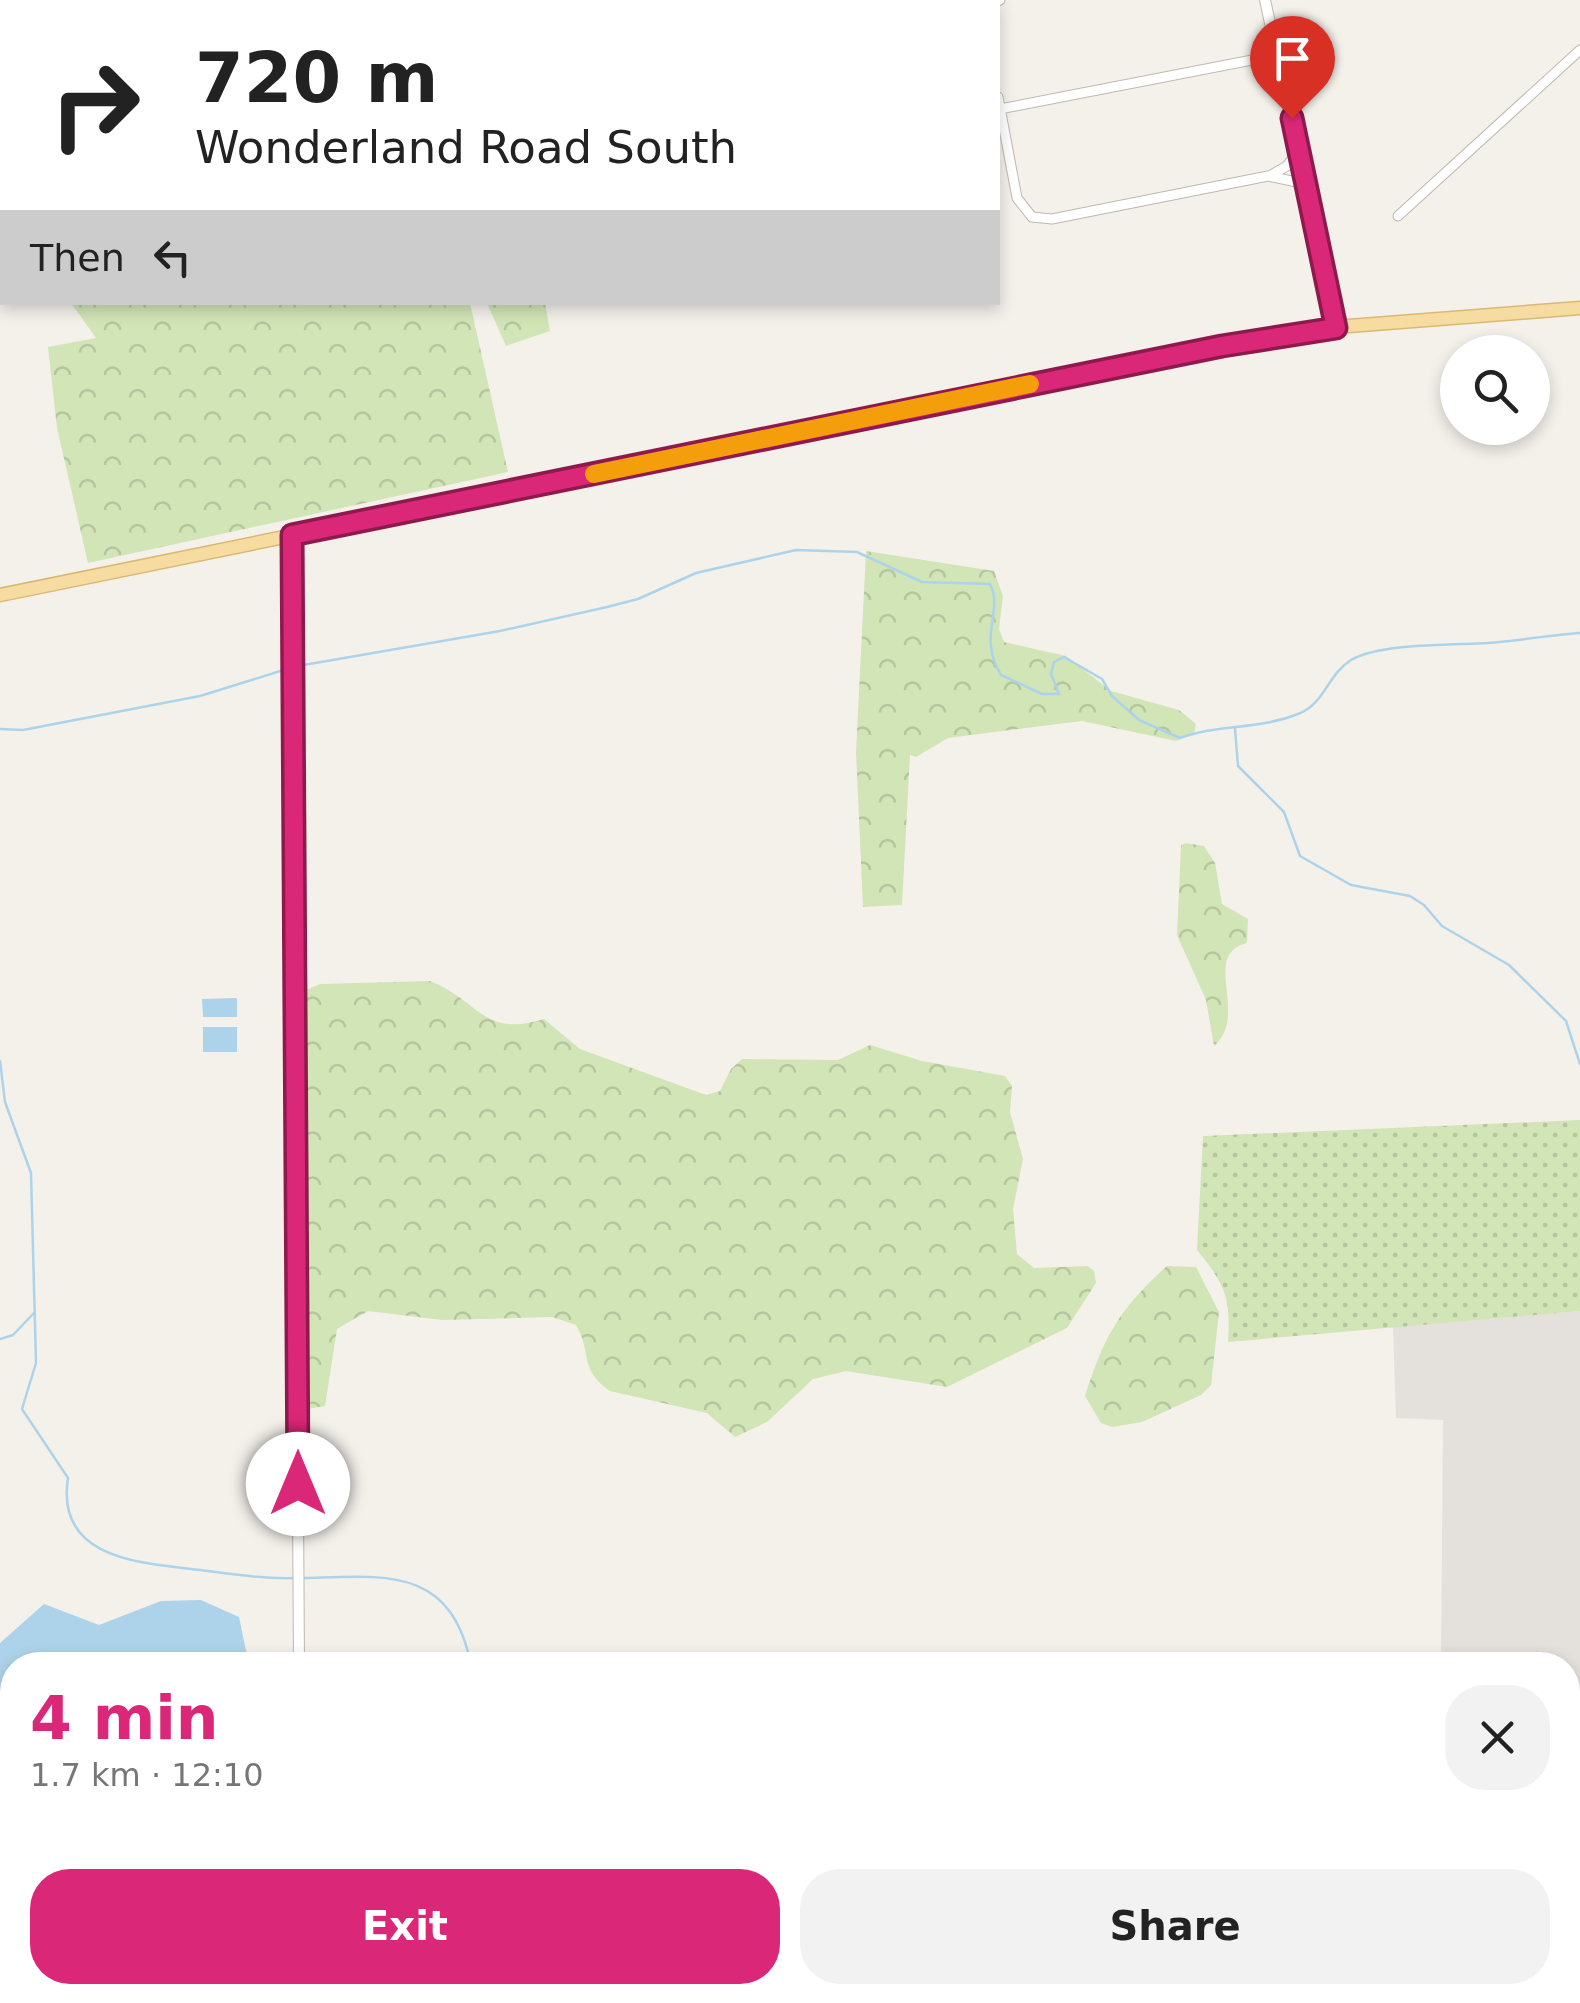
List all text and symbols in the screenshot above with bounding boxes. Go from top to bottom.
pin [1250,16,1335,119]
icon: arrive [1265,31,1320,86]
text: 720 m [195,37,438,119]
icon: right [30,40,160,170]
text: Wonderland Road South [195,121,737,174]
icon: left [145,230,200,285]
text: Then [30,236,125,280]
map controls [1440,335,1550,445]
button: search [1440,335,1550,445]
position arrow [246,1432,350,1536]
text: 4 min [30,1683,218,1753]
button: close [1445,1685,1550,1790]
text: 1.7 km · 12:10 [30,1756,264,1794]
button: Exit [30,1869,780,1984]
button: Share [800,1869,1550,1984]

